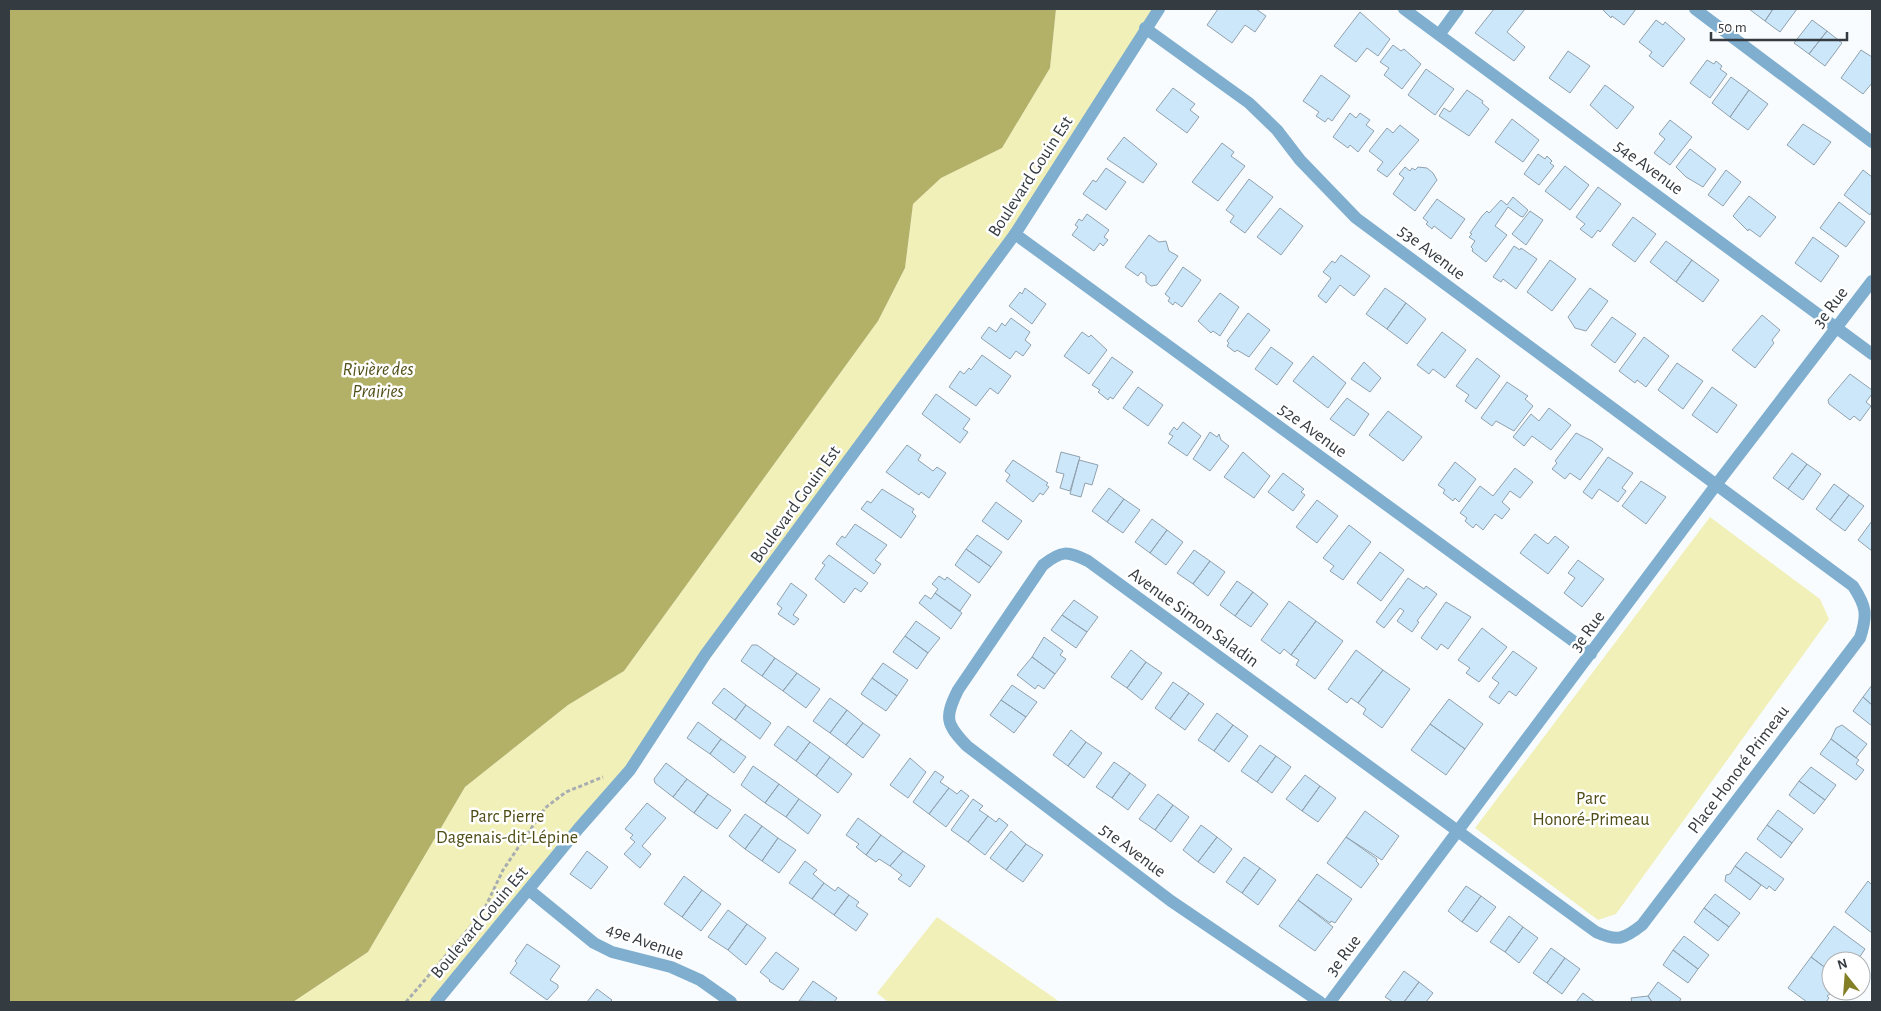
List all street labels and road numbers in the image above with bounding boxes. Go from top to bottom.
street label: Boulevard Gouin Est [985,113,1077,240]
street label: 54e Avenue [1611,137,1686,199]
street label: 53e Avenue [1395,222,1468,284]
street label: 3e Rue [1810,284,1852,331]
street label: 52e Avenue [1275,400,1350,461]
street label: Boulevard Gouin Est [747,442,844,566]
street label: Avenue Simon Saladin [1125,565,1262,671]
street label: 3e Rue [1567,608,1609,655]
street label: Place Honoré Primeau [1685,702,1793,837]
street label: 51e Avenue [1096,820,1169,881]
street label: Boulevard Gouin Est [428,863,532,982]
street label: 49e Avenue [604,920,686,964]
street label: 3e Rue [1323,932,1365,979]

